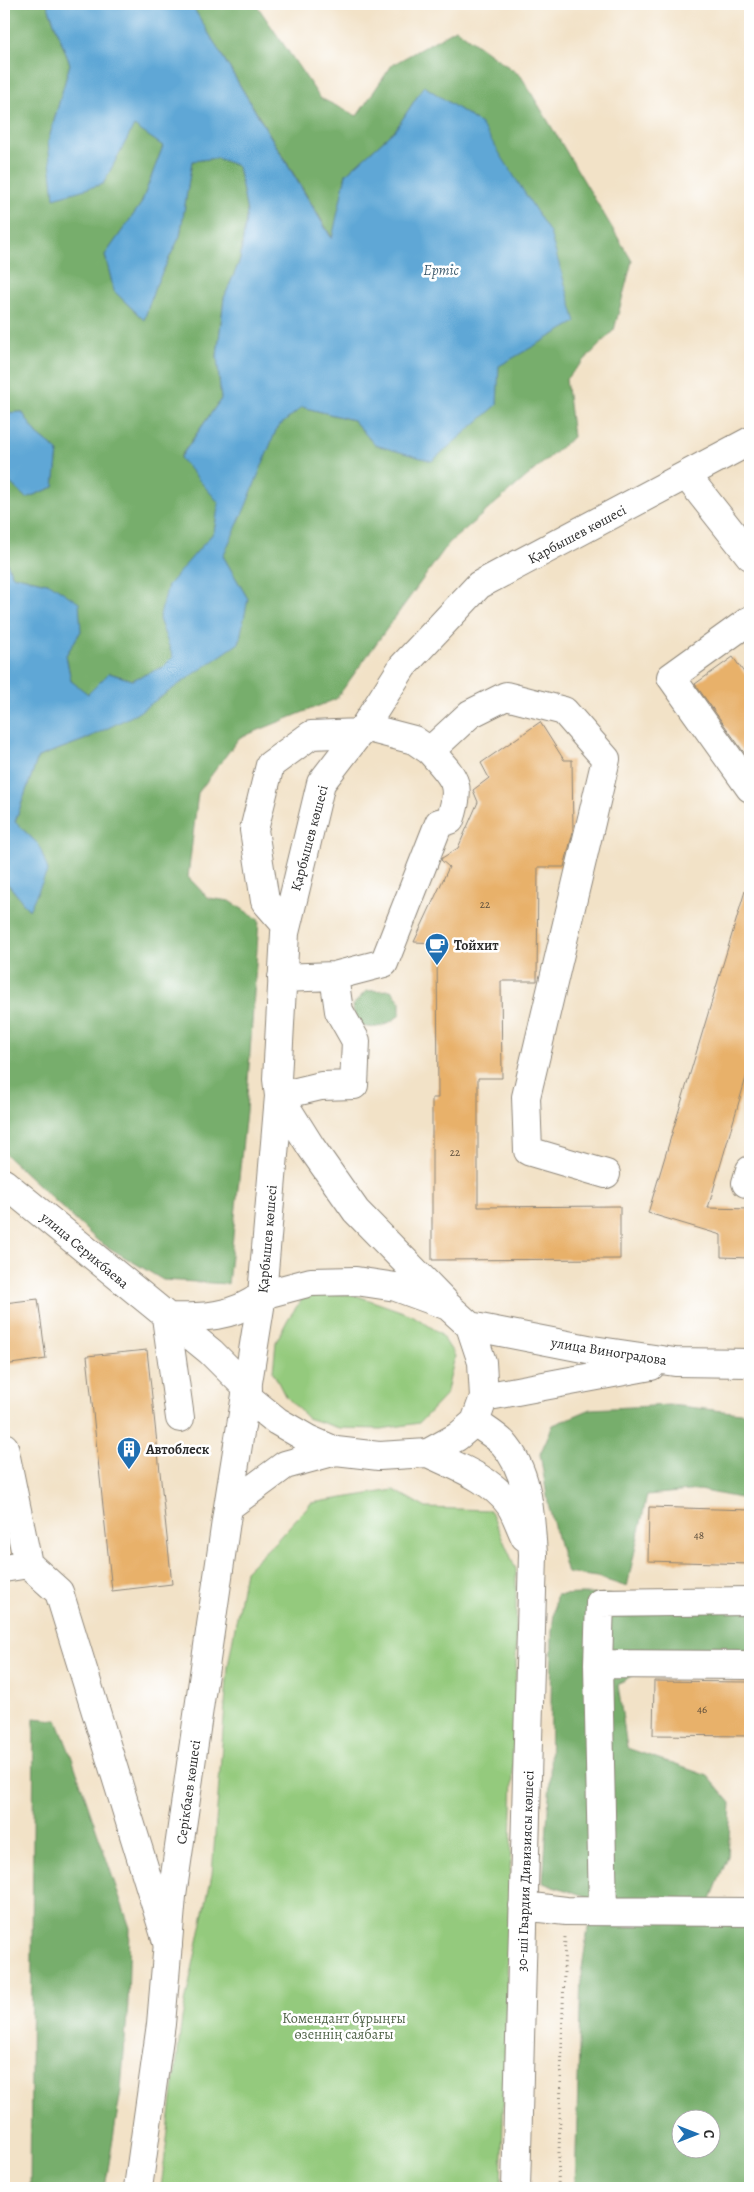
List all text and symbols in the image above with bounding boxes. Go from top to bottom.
water label: Ертіс [423,260,460,280]
street label: Қарбышев көшесі [525,501,630,568]
street label: Қарбышев көшесі [286,783,333,893]
house number: 22 [480,897,490,912]
cafe icon: Тойхит [424,932,450,966]
place label: Тойхит [454,936,499,955]
house number: 22 [450,1145,460,1160]
street label: Қарбышев көшесі [253,1184,282,1294]
street label: улица Серикбаева [36,1207,133,1293]
street label: улица Виноградова [549,1333,669,1370]
building icon: Автоблеск [116,1436,142,1470]
place label: Автоблеск [145,1440,210,1459]
house number: 48 [694,1528,704,1543]
house number: 46 [697,1702,707,1717]
street label: Серікбаев көшесі [172,1739,205,1845]
street label: 30-ші Гвардия Дивизиясы көшесі [512,1770,539,1972]
park label: Комендант бұрыңғы өзеннің саябағы [282,2009,406,2044]
north arrow [672,2110,722,2160]
text: С [699,2130,718,2139]

